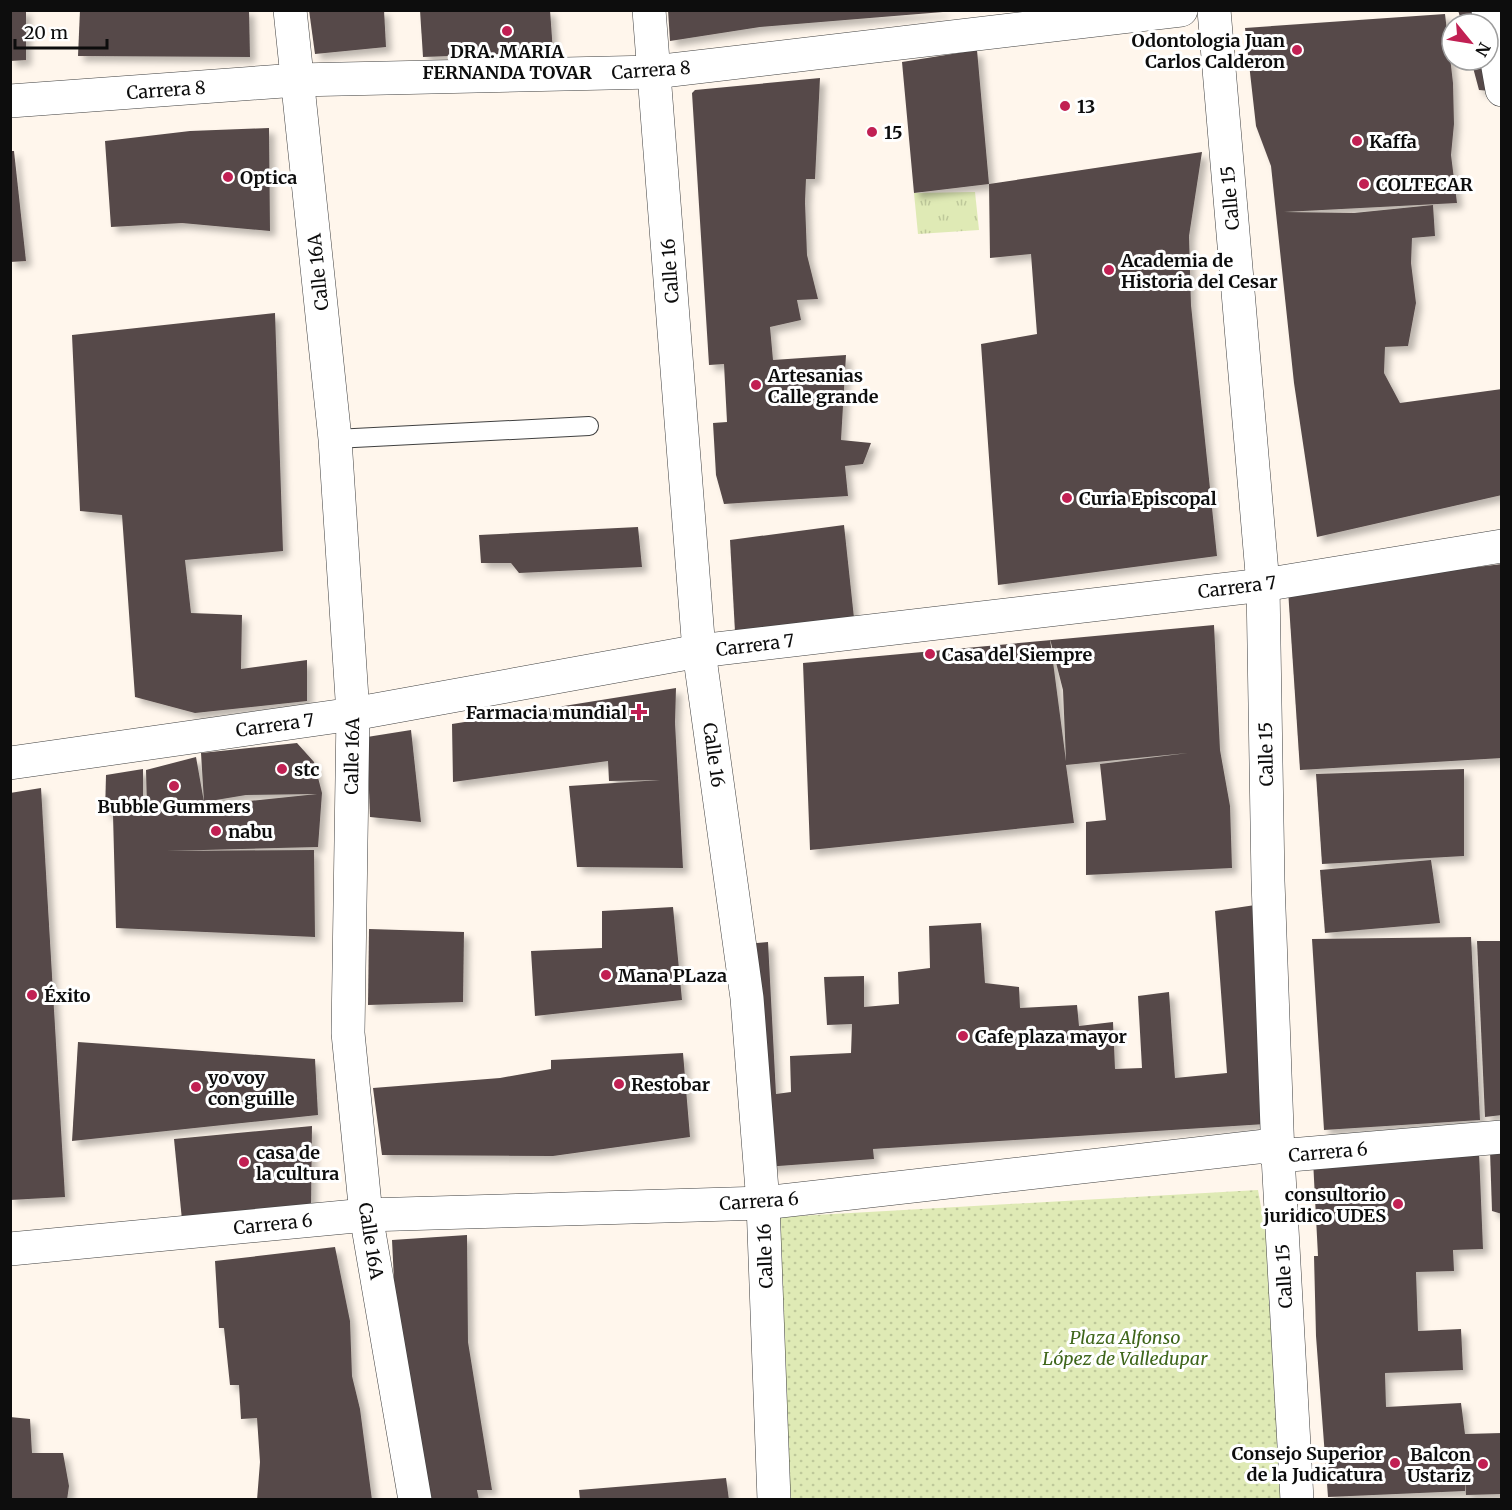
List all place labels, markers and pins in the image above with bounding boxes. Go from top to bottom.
marker: DRA. MARIA FERNANDA TOVAR [500,24,514,38]
place label: Odontologia Juan Carlos Calderon [1132,29,1285,73]
place label: DRA. MARIA FERNANDA TOVAR [422,40,592,84]
marker: Odontologia Juan Carlos Calderon [1290,43,1304,57]
place label: 13 [1077,95,1095,118]
marker: 13 [1058,99,1072,113]
place label: 15 [884,121,902,144]
marker: 15 [865,125,879,139]
place label: Kaffa [1369,130,1417,153]
marker: Kaffa [1350,134,1364,148]
place label: Optica [240,166,297,189]
marker: Optica [221,170,235,184]
place label: COLTECAR [1376,173,1473,196]
marker: COLTECAR [1357,177,1371,191]
place label: Academia de Historia del Cesar [1120,249,1278,293]
marker: Academia de Historia del Cesar [1102,263,1116,277]
place label: Artesanias Calle grande [767,364,879,408]
marker: Artesanias Calle grande [749,378,763,392]
place label: Curia Episcopal [1079,487,1217,510]
marker: Curia Episcopal [1060,491,1074,505]
place label: Casa del Siempre [942,643,1092,666]
marker: Casa del Siempre [923,647,937,661]
place label: Farmacia mundial [466,701,627,724]
marker: Farmacia mundial [632,705,646,719]
place label: stc [294,758,319,781]
marker: stc [275,762,289,776]
marker: Bubble Gummers [167,779,181,793]
place label: Bubble Gummers [97,795,251,818]
place label: nabu [228,820,273,843]
marker: nabu [209,824,223,838]
place label: Mana PLaza [618,964,727,987]
marker: Mana PLaza [599,968,613,982]
place label: Éxito [44,984,91,1007]
marker: Éxito [25,988,39,1002]
place label: Cafe plaza mayor [975,1025,1127,1048]
marker: Cafe plaza mayor [956,1029,970,1043]
place label: yo voy con guille [208,1066,295,1110]
place label: Restobar [631,1073,710,1096]
marker: Restobar [612,1077,626,1091]
marker: yo voy con guille [189,1080,203,1094]
place label: casa de la cultura [256,1141,339,1185]
marker: casa de la cultura [237,1155,251,1169]
place label: consultorio juridico UDES [1263,1183,1386,1227]
marker: consultorio juridico UDES [1391,1197,1405,1211]
place label: Consejo Superior de la Judicatura [1232,1442,1383,1486]
place label: Balcon Ustariz [1407,1443,1471,1487]
marker: Consejo Superior de la Judicatura [1388,1456,1402,1470]
marker: Balcon Ustariz [1476,1457,1490,1471]

